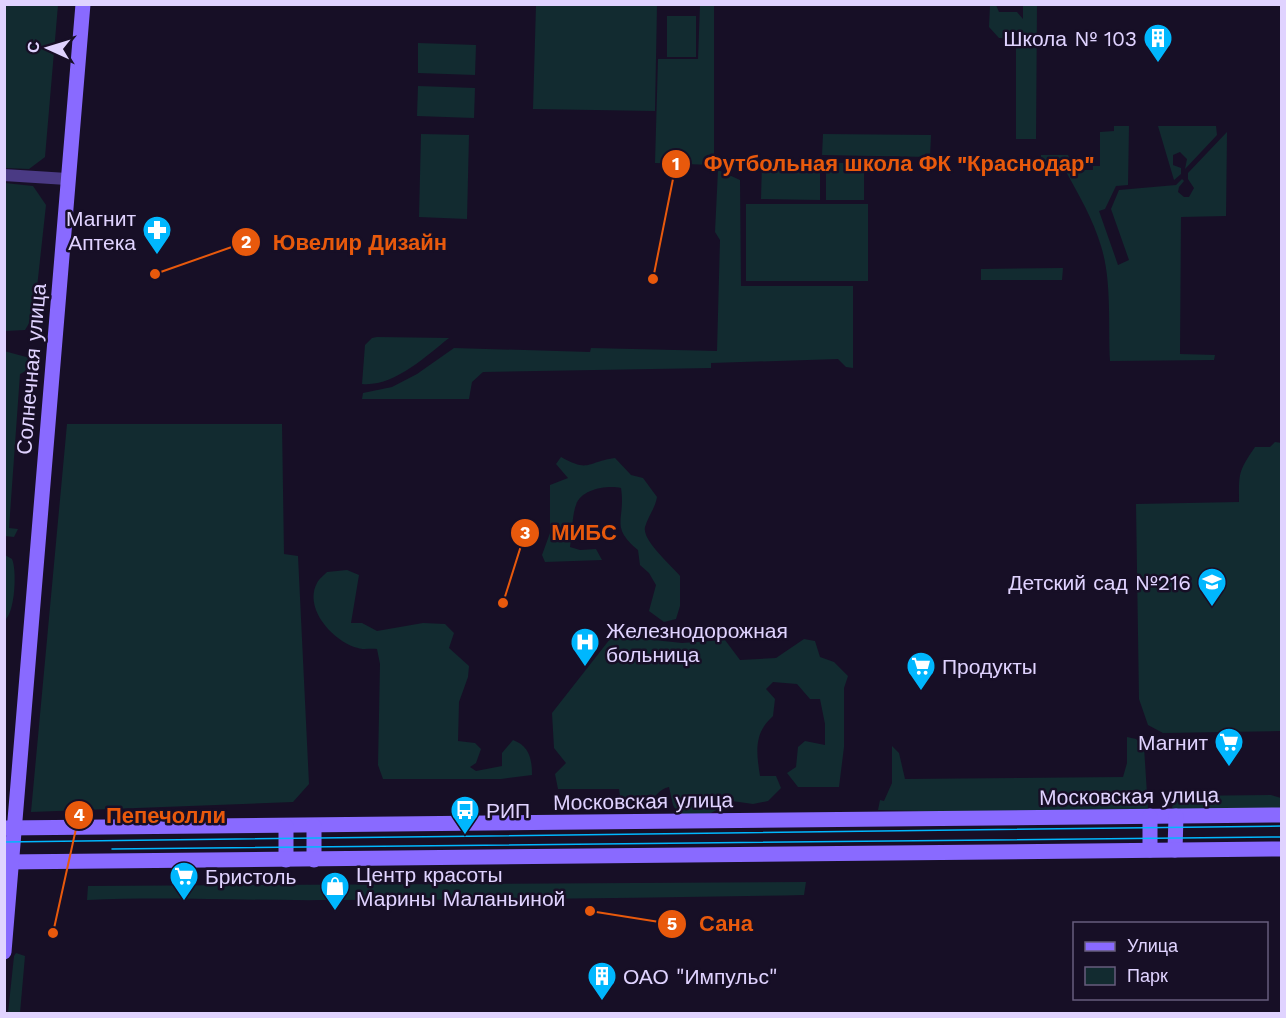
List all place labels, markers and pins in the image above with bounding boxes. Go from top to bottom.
building icon: Школа № 103 [1142,22,1174,64]
place label: Школа № 103 [1003,26,1137,51]
callout: Футбольная школа ФК "Краснодар" [661,144,1106,184]
place label: Магнит Аптека [66,206,136,255]
pharmacy icon: Магнит Аптека [141,214,173,256]
callout: Ювелир Дизайн [231,222,460,262]
callout: МИБС [510,513,629,553]
school or university icon: Детский сад №216 [1196,566,1228,608]
place label: Детский сад №216 [1008,570,1191,595]
place label: Железнодорожная больница [606,618,788,667]
hospital icon: Железнодорожная больница [569,626,601,668]
supermarket icon: Продукты [905,650,937,692]
place label: Продукты [942,654,1037,679]
supermarket icon: Магнит [1213,726,1245,768]
place label: Магнит [1138,730,1208,755]
bus stop icon: РИП [449,794,481,836]
callout: Пепечолли [64,795,238,835]
place label: РИП [486,798,530,823]
supermarket icon: Бристоль [168,860,200,902]
place label: Центр красоты Марины Маланьиной [356,862,565,911]
place label: Бристоль [205,864,297,889]
shop icon: Центр красоты Марины Маланьиной [319,870,351,912]
callout: Сана [657,904,765,944]
building icon: ОАО "Импульс" [586,960,618,1002]
place label: ОАО "Импульс" [623,964,777,989]

